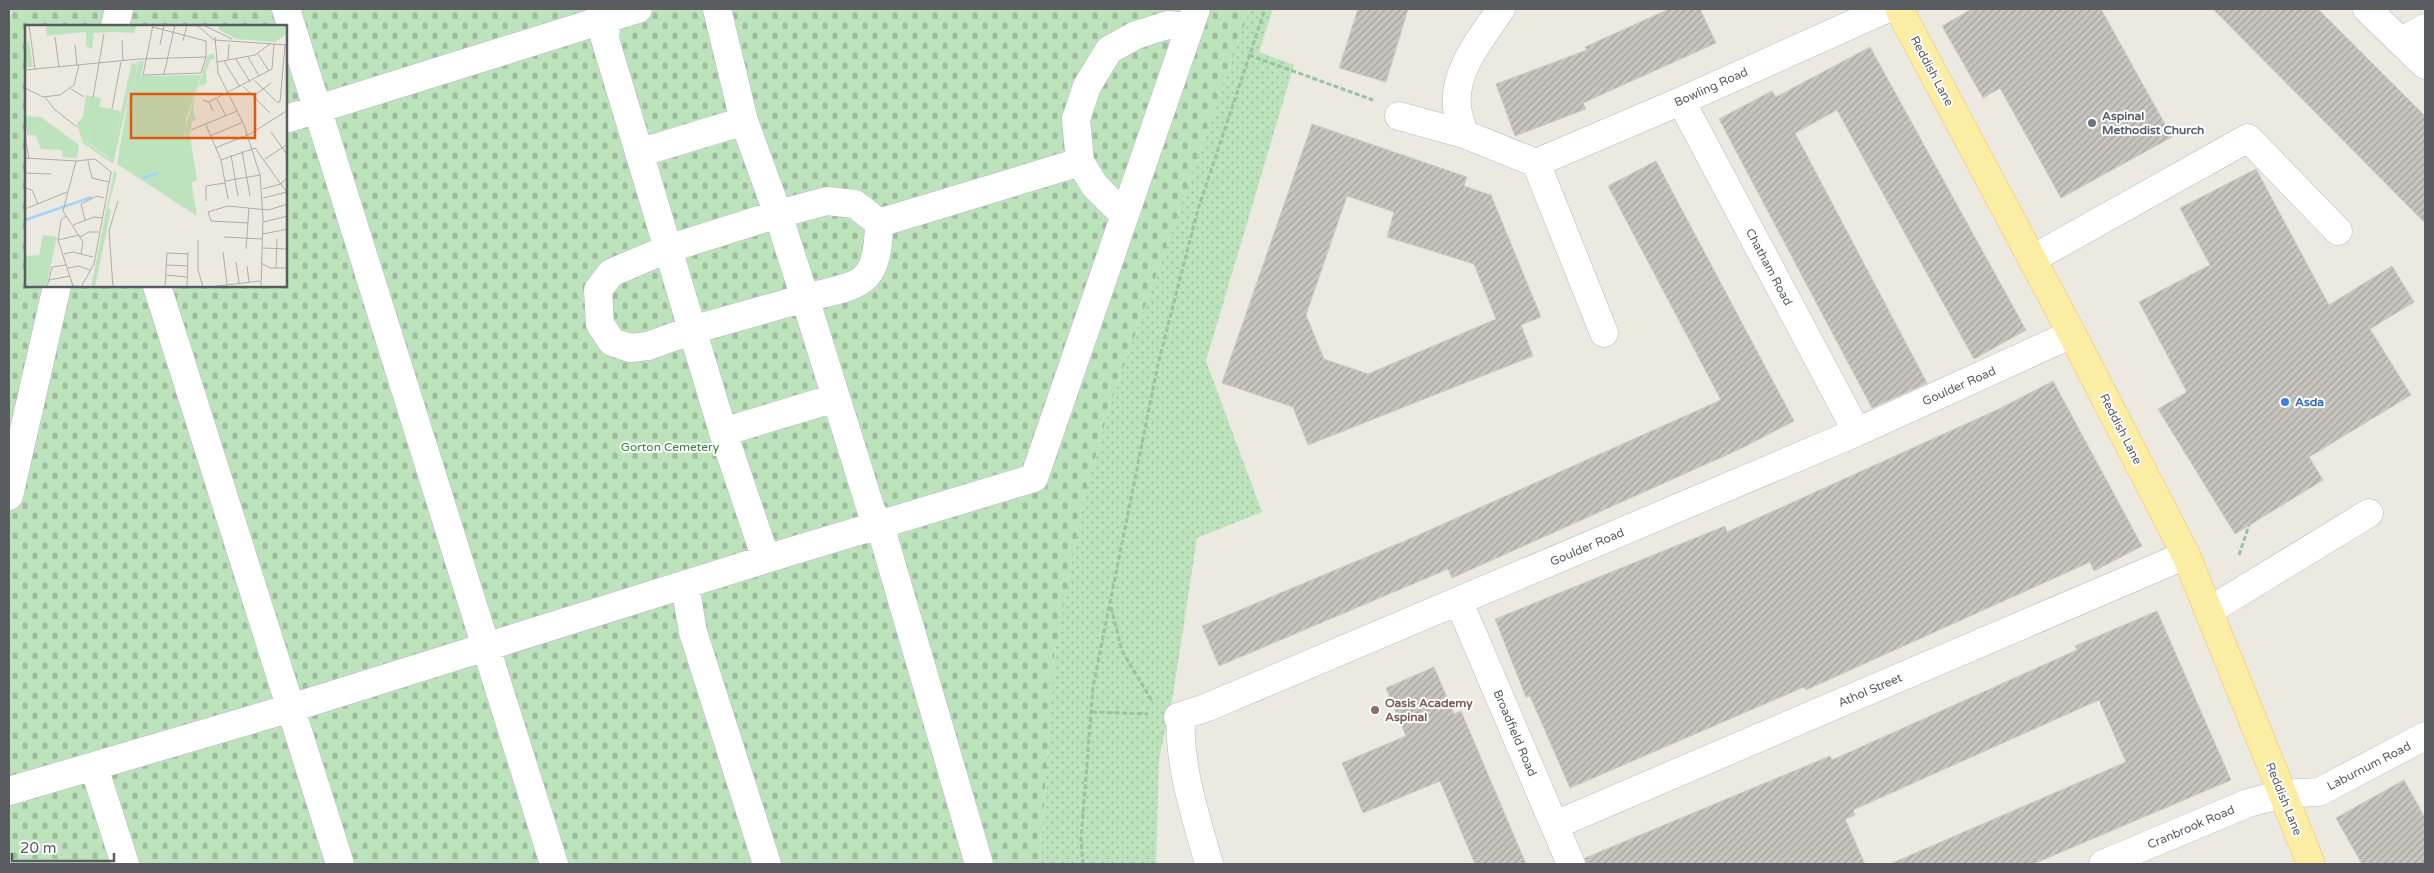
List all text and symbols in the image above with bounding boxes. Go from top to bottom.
inset map [25,25,288,288]
street label: Reddish Lane [1908,34,1956,109]
street label: Bowling Road [1672,65,1750,109]
place label: Aspinal Methodist Church [2102,109,2204,137]
marker: Aspinal Methodist Church [2086,117,2098,129]
street label: Chatham Road [1743,226,1795,308]
street label: Goulder Road [1920,364,1998,408]
street label: Reddish Lane [2097,391,2145,467]
place label: Asda [2295,395,2324,409]
marker: Asda [2279,396,2291,408]
park label: Gorton Cemetery [621,440,720,454]
street label: Goulder Road [1548,525,1626,569]
street label: Athol Street [1836,670,1905,710]
street label: Broadfield Road [1490,688,1540,778]
place label: Oasis Academy Aspinal [1385,696,1473,725]
marker: Oasis Academy Aspinal [1369,704,1381,716]
street label: Laburnum Road [2325,739,2413,793]
street label: Reddish Lane [2263,760,2305,838]
street label: Cranbrook Road [2145,802,2237,852]
scale bar [12,830,115,862]
text: 20 m [20,839,57,857]

